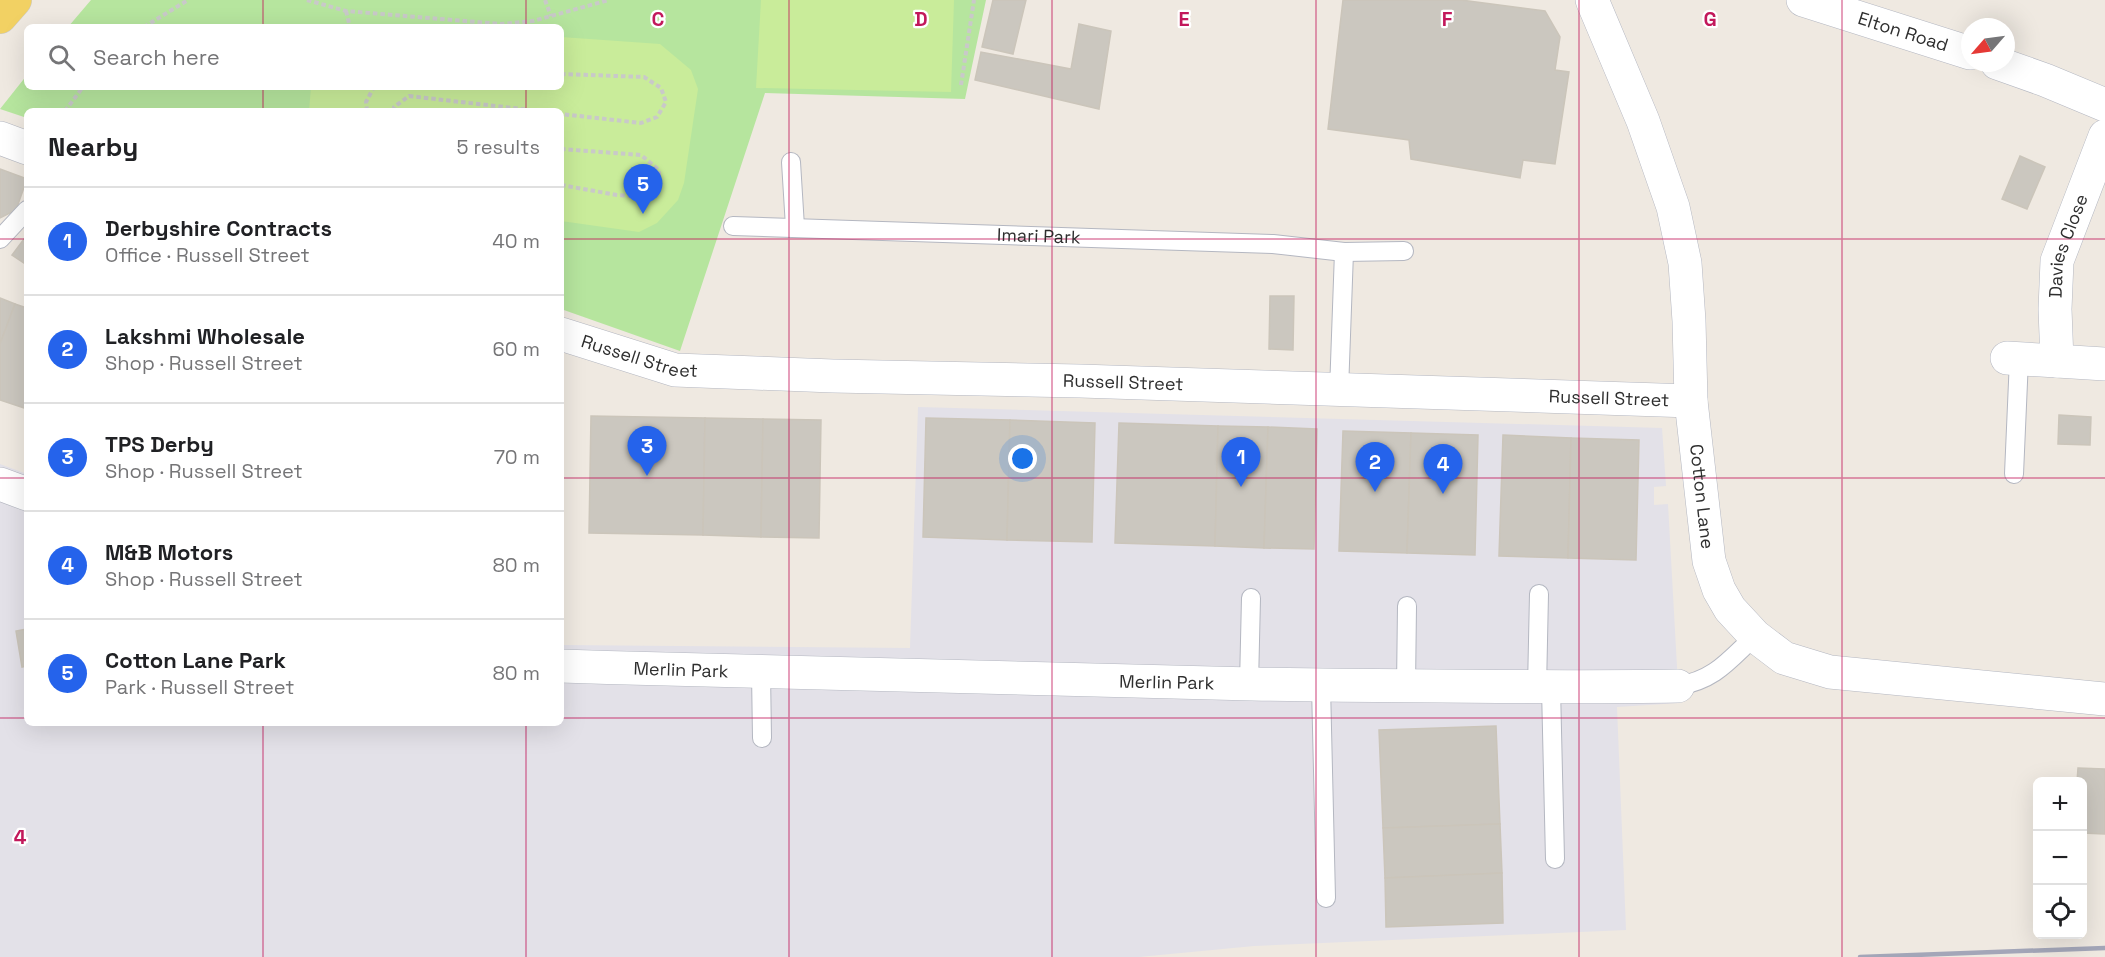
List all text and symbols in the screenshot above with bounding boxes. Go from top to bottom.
text: C [652,6,665,32]
text: D [914,6,928,32]
text: E [1178,6,1190,32]
text: F [1442,6,1453,32]
text: G [1703,6,1717,32]
street label: Elton Road [1855,6,1951,56]
north arrow [1961,18,2015,72]
search box [24,24,564,90]
icon: search [45,41,78,74]
text: Search here [93,43,220,71]
text: Nearby [48,130,138,164]
text: 5 results [456,134,540,160]
pin: 5 [624,164,662,214]
street label: Davies Close [2043,190,2093,299]
text: Derbyshire Contracts [105,214,332,242]
street label: Imari Park [997,223,1081,249]
text: 1 [63,228,72,254]
text: 40 m [492,228,540,254]
text: Office · Russell Street [105,242,310,268]
text: Lakshmi Wholesale [105,322,305,350]
street label: Russell Street [578,329,698,382]
text: 2 [62,336,73,362]
text: 60 m [493,336,540,362]
text: Shop · Russell Street [105,350,303,376]
street label: Russell Street [1063,369,1184,395]
street label: Russell Street [1548,384,1670,411]
pin: 3 [628,426,666,476]
text: TPS Derby [105,430,214,458]
pin: 1 [1222,438,1260,487]
pin: 2 [1356,442,1394,492]
street label: Cotton Lane [1685,443,1720,550]
text: 3 [61,444,74,470]
text: 70 m [494,444,540,470]
your location [1008,444,1037,473]
pin: 4 [1424,444,1462,494]
text: Shop · Russell Street [105,458,303,484]
text: M&B Motors [105,538,233,566]
text: 4 [61,552,74,578]
text: 80 m [492,552,540,578]
text: Shop · Russell Street [105,566,303,592]
text: Cotton Lane Park [105,646,286,674]
street label: Merlin Park [633,656,729,682]
text: 5 [62,660,74,686]
text: 80 m [492,660,540,686]
street label: Merlin Park [1119,669,1215,694]
text: Park · Russell Street [105,674,294,700]
map controls [2033,777,2087,939]
button: + [2033,777,2087,831]
text: 4 [14,824,27,850]
button: − [2033,831,2087,885]
button: locate [2033,885,2087,939]

